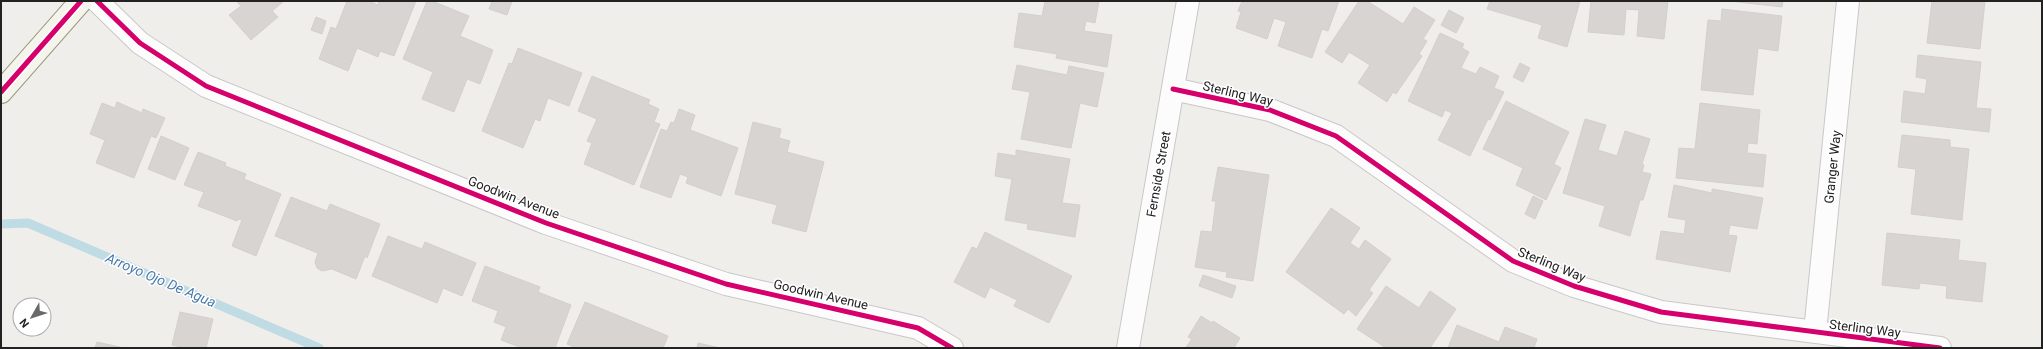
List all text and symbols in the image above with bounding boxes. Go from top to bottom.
street label: Sterling Way [1201,78,1275,109]
street label: Fernside Street [1144,130,1173,218]
street label: Granger Way [1821,130,1844,204]
street label: Goodwin Avenue [466,173,562,222]
street label: Sterling Way [1516,244,1588,285]
water label: Arroyo Ojo De Agua [103,249,218,310]
street label: Goodwin Avenue [772,276,870,313]
north arrow [12,297,52,337]
text: N [17,316,32,330]
street label: Sterling Way [1828,317,1901,340]

